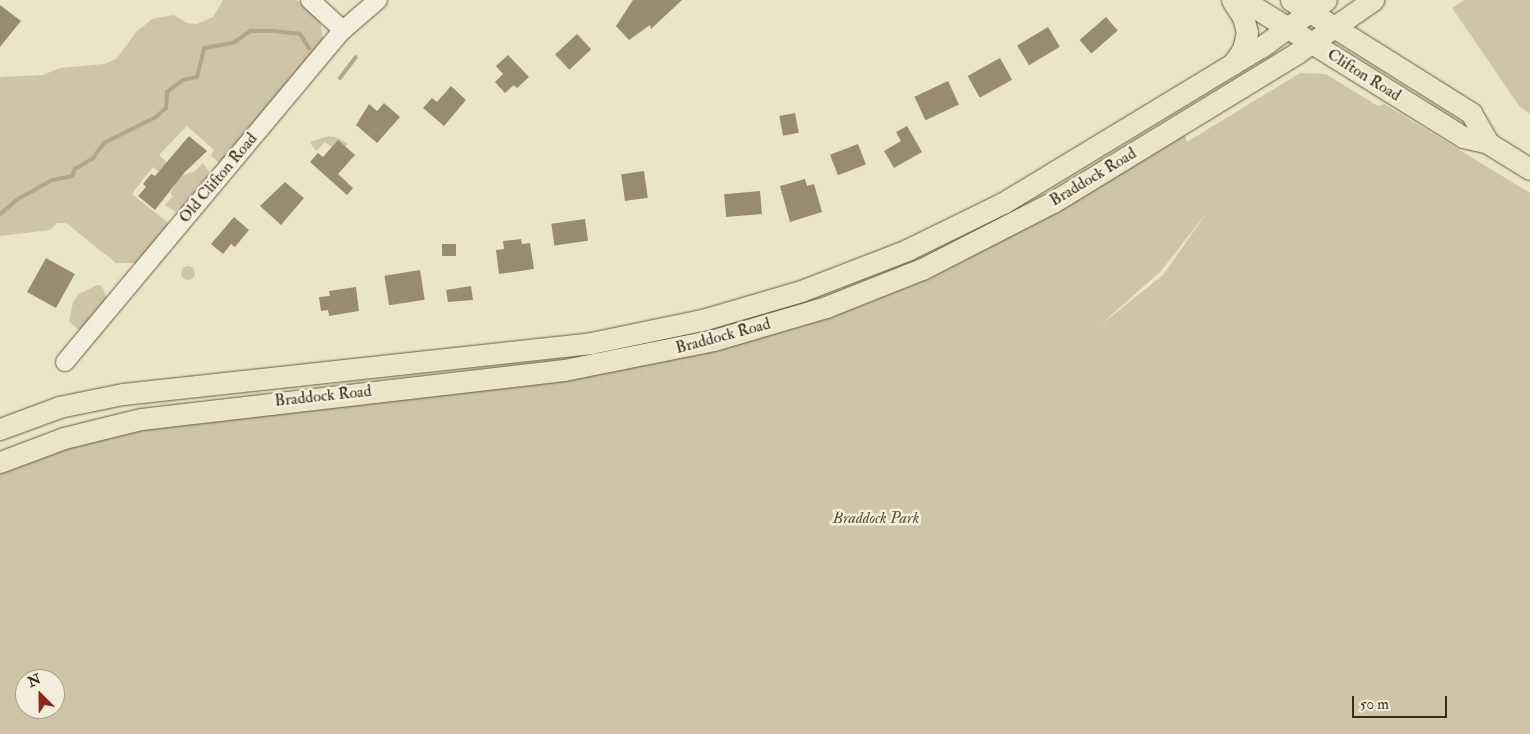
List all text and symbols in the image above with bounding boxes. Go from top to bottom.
street label: Clifton Road [1324,45,1404,105]
street label: Old Clifton Road [175,129,261,227]
street label: Braddock Road [1046,144,1140,210]
street label: Braddock Road [674,314,772,358]
street label: Braddock Road [274,381,372,411]
park label: Braddock Park [833,508,919,528]
north arrow [15,669,65,719]
text: N [25,670,43,691]
scale bar [1355,686,1450,718]
text: 50 m [1360,695,1389,714]

